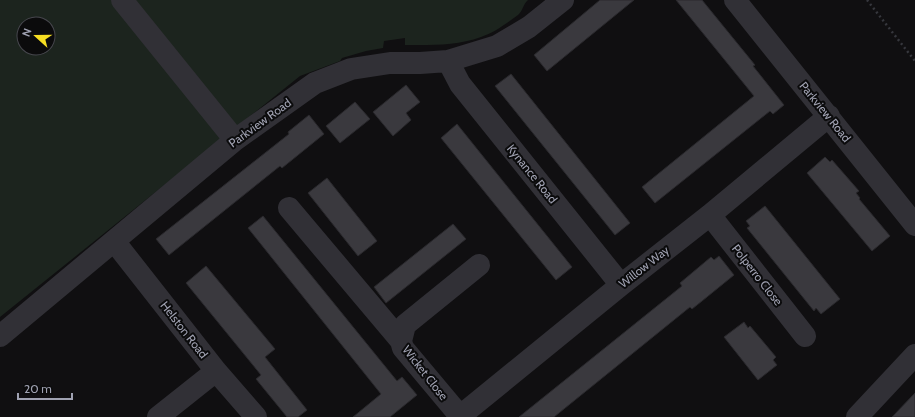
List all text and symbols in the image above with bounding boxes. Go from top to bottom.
north arrow [16,16,56,56]
text: N [19,26,35,39]
street label: Parkview Road [796,78,854,145]
street label: Parkview Road [226,95,294,150]
street label: Kynance Road [504,141,561,206]
street label: Polperro Close [729,241,786,308]
street label: Willow Way [615,242,672,291]
street label: Helston Road [157,298,211,361]
street label: Wicket Close [399,342,451,403]
scale bar [18,375,72,401]
text: 20 m [24,381,52,396]

